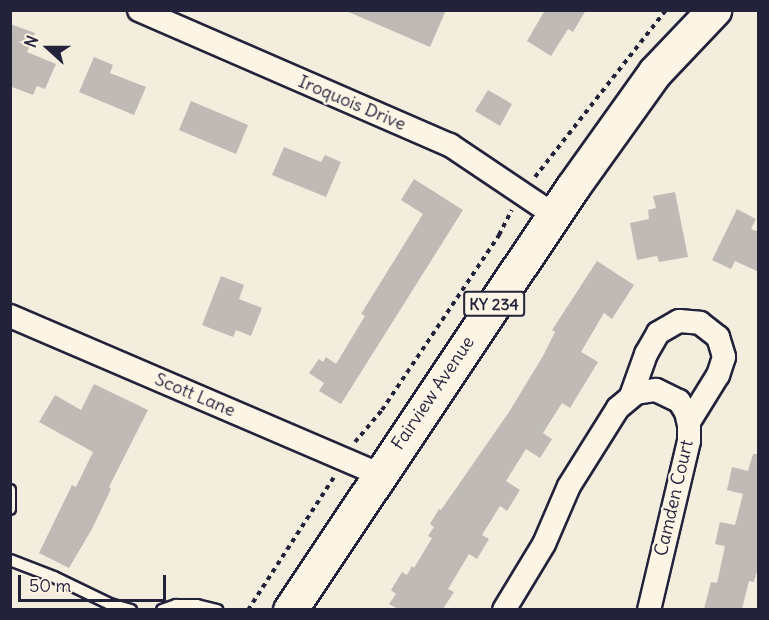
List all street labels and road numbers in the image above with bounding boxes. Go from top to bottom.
street label: Iroquois Drive [295,71,409,135]
road number: KY 234 [462,291,526,317]
street label: Fairview Avenue [387,332,479,454]
street label: Scott Lane [151,368,239,422]
street label: Camden Court [650,438,698,558]

